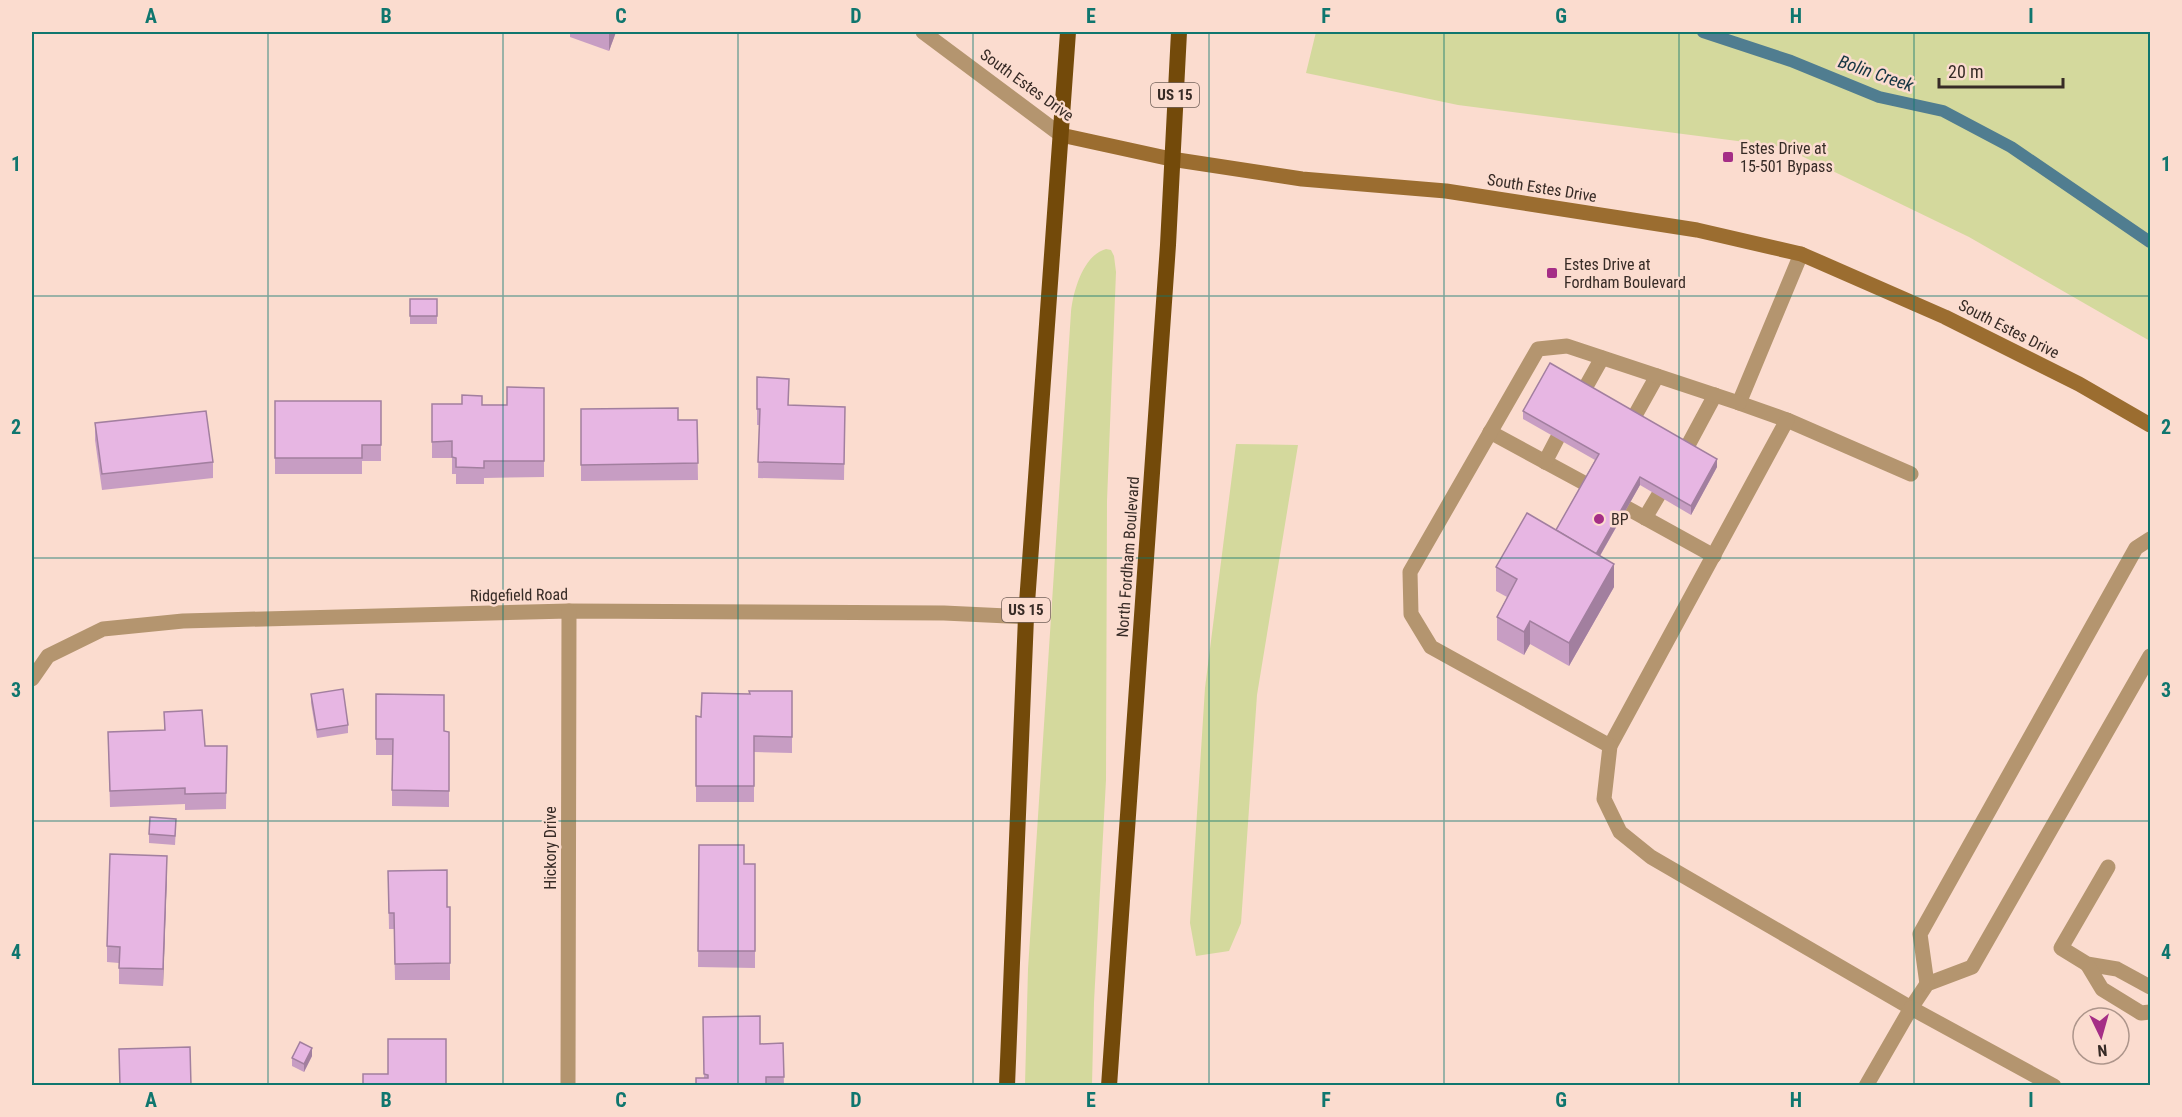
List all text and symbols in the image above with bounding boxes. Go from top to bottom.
text: A [145,4,157,28]
text: B [380,4,392,28]
text: C [615,4,627,28]
text: D [850,4,862,28]
text: E [1086,4,1096,28]
text: F [1321,4,1331,28]
text: G [1555,4,1567,28]
text: H [1790,4,1802,28]
text: I [2028,4,2034,28]
street label: South Estes Drive [977,45,1077,125]
water label: Bolin Creek [1836,50,1917,96]
scale bar [1939,51,2064,89]
text: 20 m [1948,61,1983,82]
road number: US 15 [1151,83,1199,107]
place label: Estes Drive at 15-501 Bypass [1740,139,1833,176]
marker: Estes Drive at 15-501 Bypass [1721,150,1735,164]
text: 1 [11,152,21,176]
text: 1 [2161,152,2171,176]
street label: South Estes Drive [1486,170,1598,206]
place label: Estes Drive at Fordham Boulevard [1564,255,1686,292]
marker: Estes Drive at Fordham Boulevard [1545,266,1559,280]
street label: South Estes Drive [1955,295,2063,363]
text: 2 [11,415,21,439]
text: 2 [2161,415,2171,439]
street label: North Fordham Boulevard [1113,476,1143,638]
place label: BP [1611,510,1629,529]
marker: BP [1592,512,1606,526]
street label: Ridgefield Road [470,585,568,605]
road number: US 15 [1002,598,1050,622]
text: 3 [11,678,21,702]
text: 3 [2161,678,2171,702]
street label: Hickory Drive [541,806,560,890]
text: 4 [11,940,21,964]
text: 4 [2161,940,2171,964]
north arrow [2071,1006,2131,1066]
text: N [2097,1041,2108,1060]
text: A [145,1088,157,1112]
text: B [380,1088,392,1112]
text: C [615,1088,627,1112]
text: D [850,1088,862,1112]
text: E [1086,1088,1096,1112]
text: F [1321,1088,1331,1112]
text: G [1555,1088,1567,1112]
text: H [1790,1088,1802,1112]
text: I [2028,1088,2034,1112]

